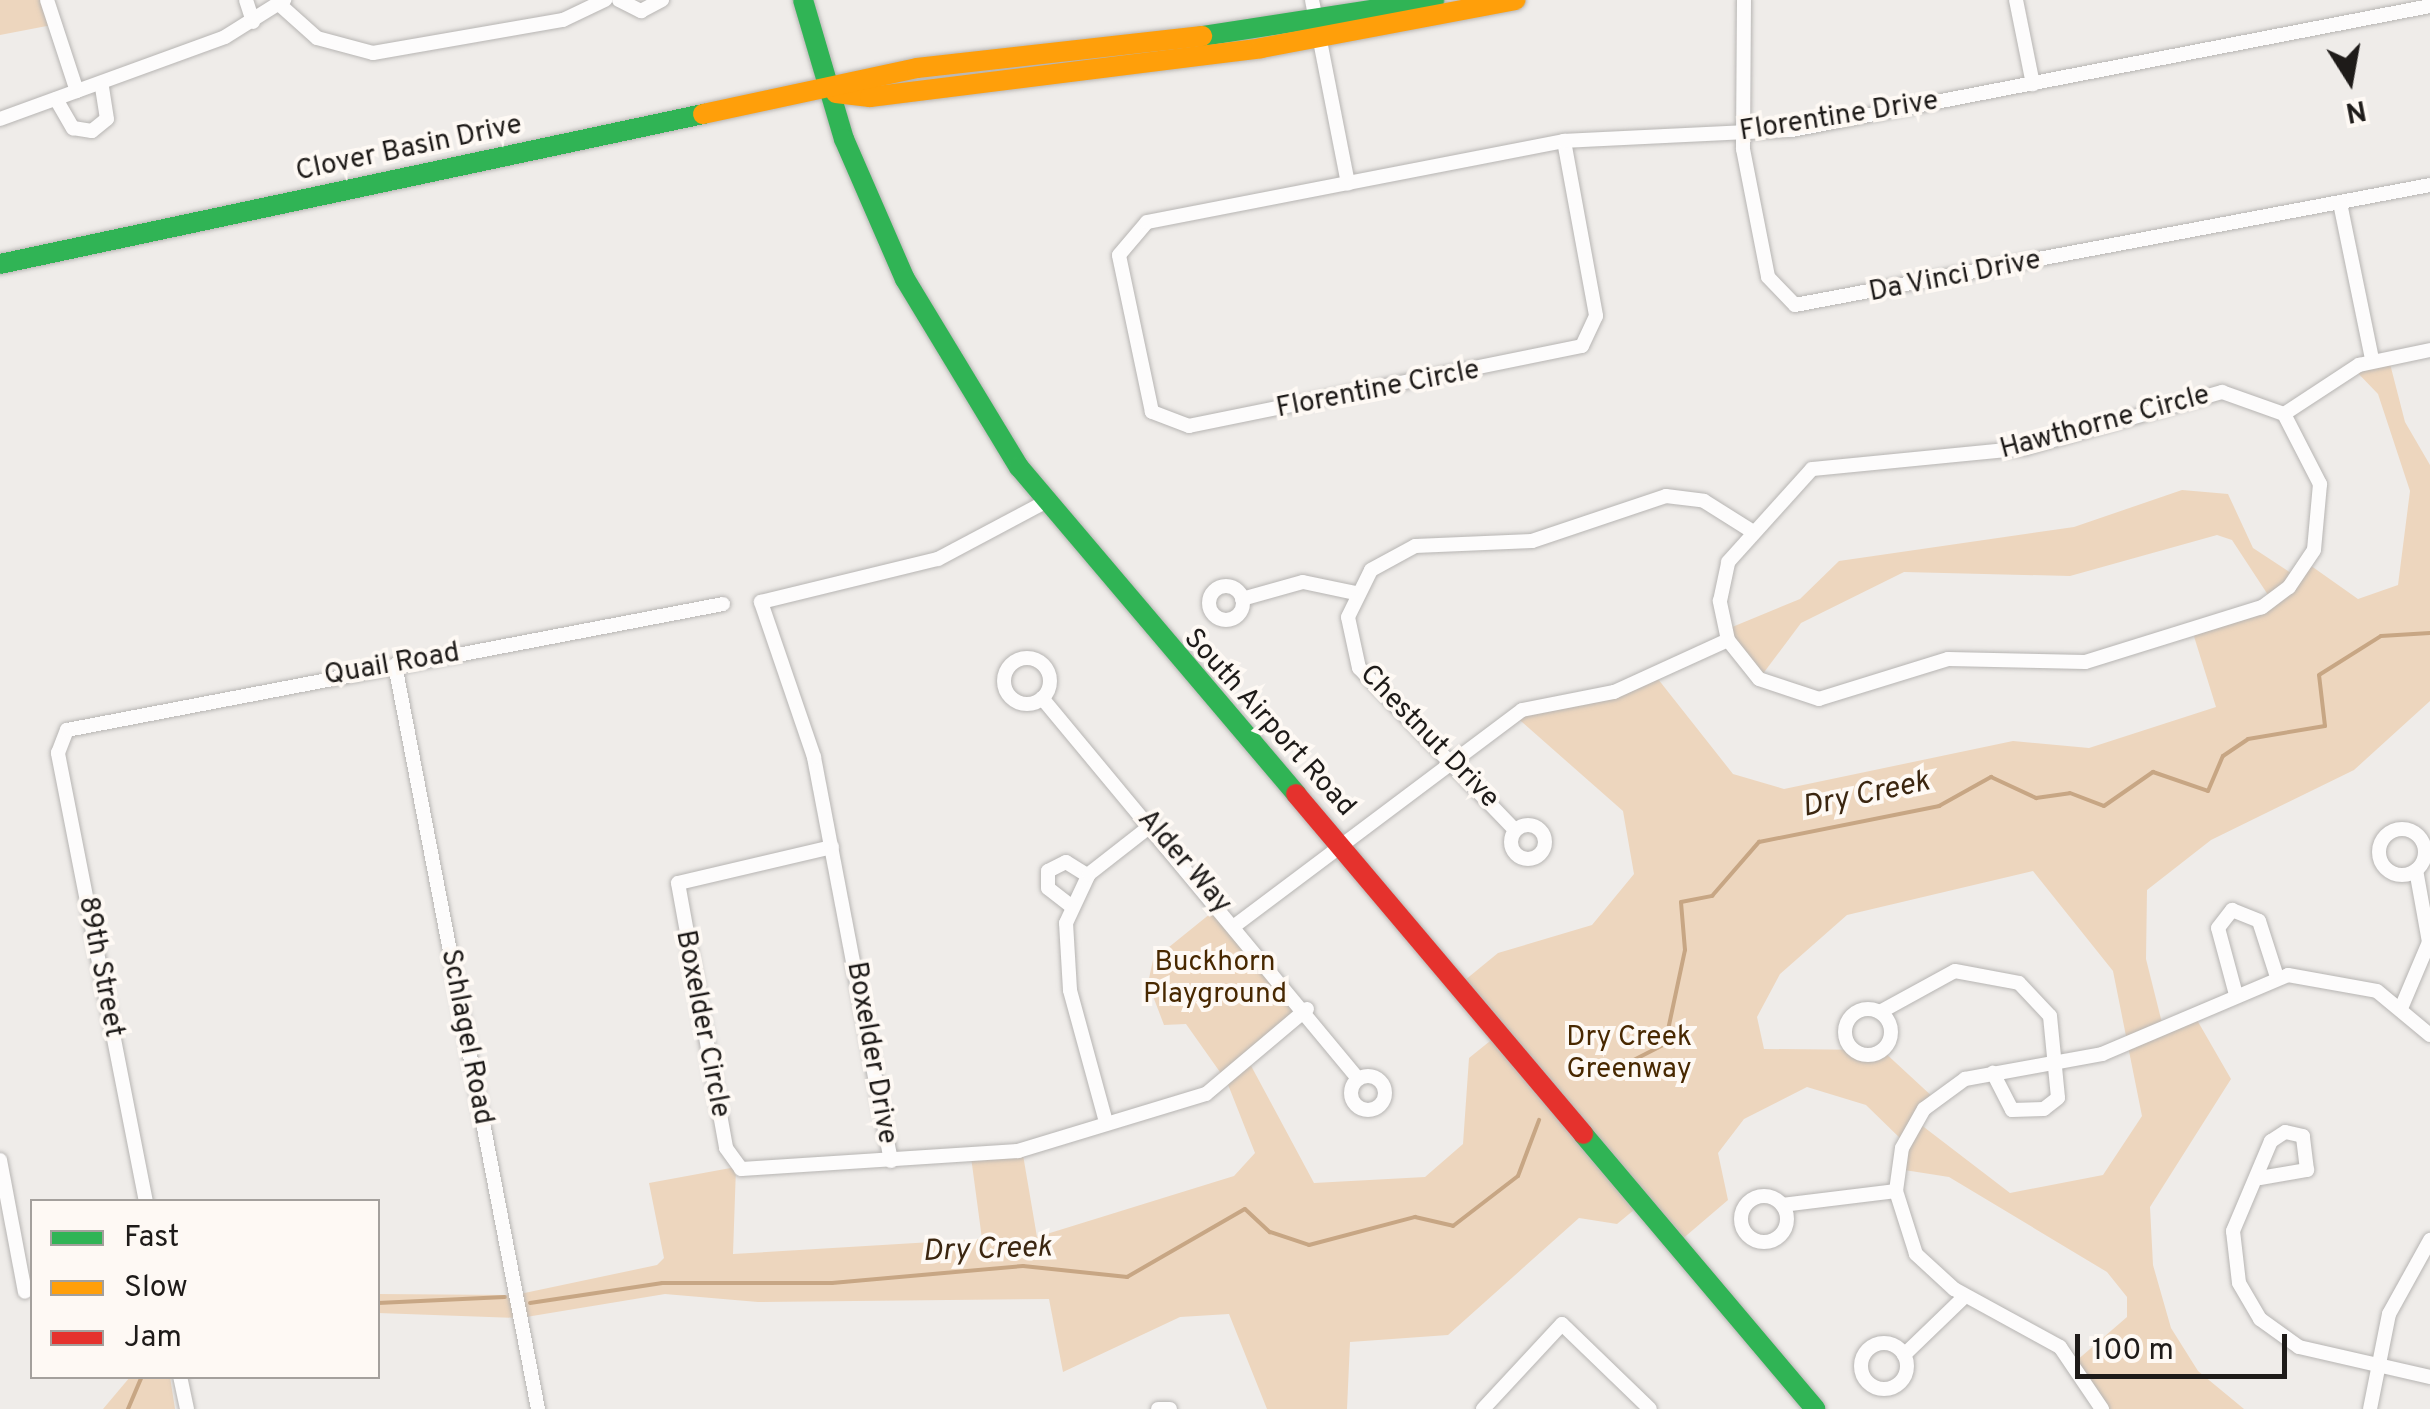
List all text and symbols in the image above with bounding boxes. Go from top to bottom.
north arrow [2300,30,2400,130]
street label: Florentine Drive [1737,85,1941,149]
text: N [2342,90,2369,129]
street label: Clover Basin Drive [293,109,525,189]
street label: Da Vinci Drive [1866,244,2044,310]
street label: Florentine Circle [1274,354,1482,426]
street label: Hawthorne Circle [1997,379,2213,467]
street label: South Airport Road [1176,622,1362,824]
street label: Quail Road [322,637,462,693]
street label: Chestnut Drive [1352,658,1506,816]
water label: Dry Creek [1799,765,1933,827]
street label: Alder Way [1130,803,1238,921]
street label: 89th Street [70,894,130,1040]
street label: Boxelder Circle [667,928,737,1120]
street label: Schlagel Road [433,946,499,1128]
park label: Buckhorn Playground [1143,946,1287,1012]
street label: Boxelder Drive [838,959,904,1147]
park label: Dry Creek Greenway [1566,1021,1692,1087]
legend [30,1199,380,1379]
text: Fast [124,1220,179,1257]
water label: Dry Creek [922,1231,1052,1271]
text: Slow [124,1270,188,1307]
scale bar [2080,1314,2292,1376]
text: Jam [124,1320,182,1357]
text: 100 m [2092,1333,2174,1370]

